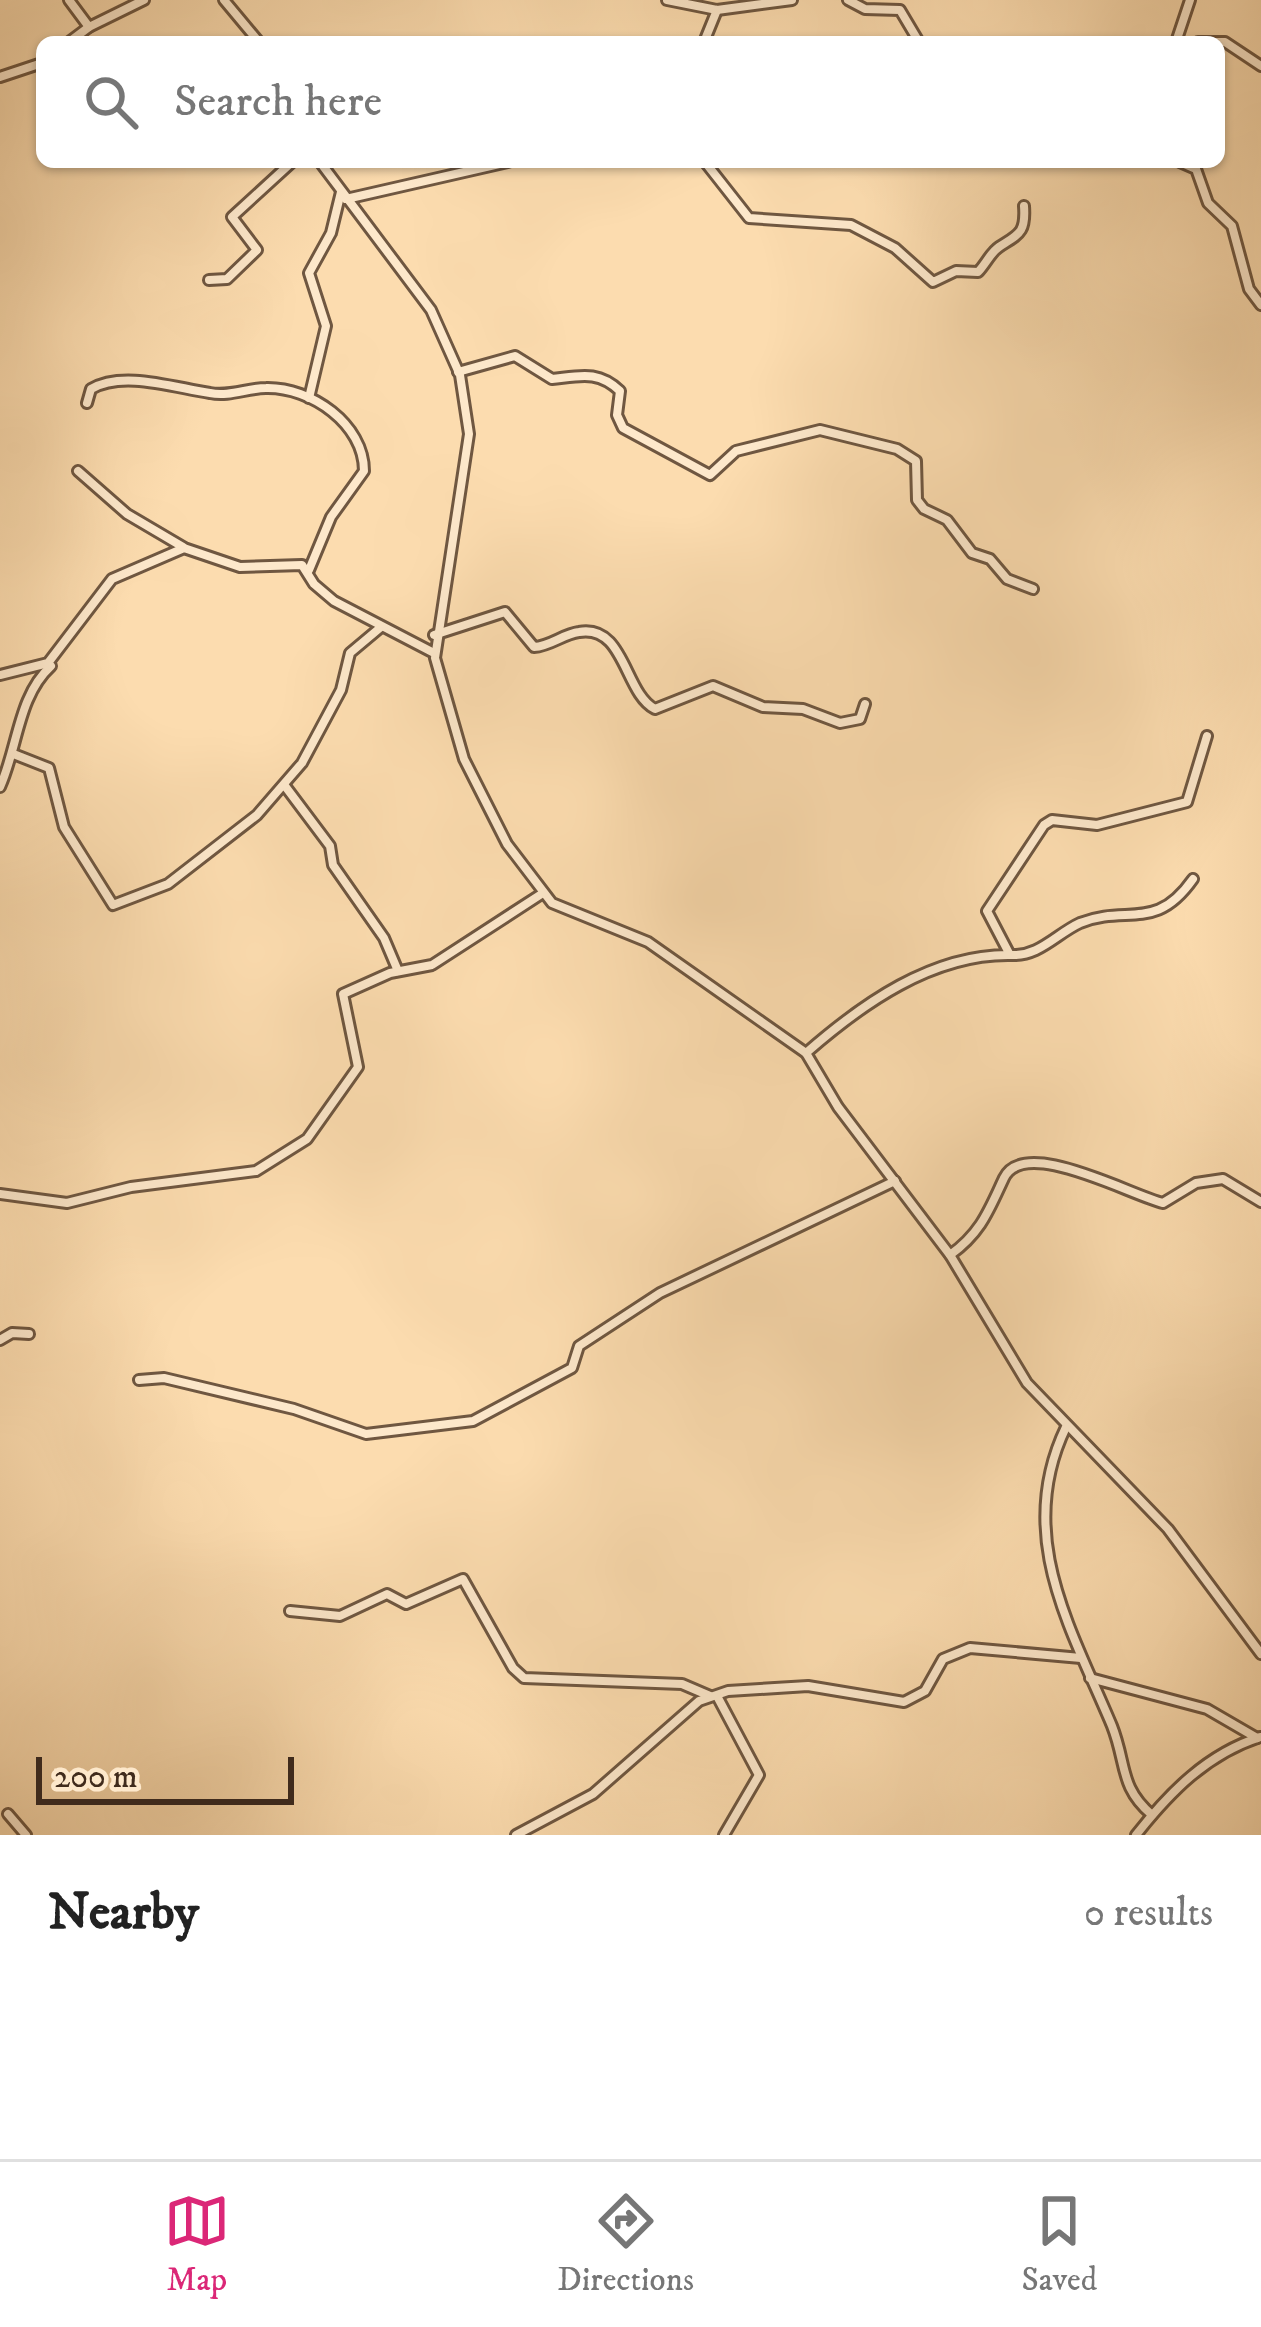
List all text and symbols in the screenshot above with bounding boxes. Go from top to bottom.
search box [36,36,1225,168]
icon: search [78,69,144,135]
text: Search here [174,74,382,130]
scale bar [36,1751,294,1804]
text: 200 m [54,1757,138,1798]
text: Nearby [48,1881,199,1945]
text: 0 results [1084,1889,1213,1938]
tab: Map [164,2188,230,2301]
tab: Directions [557,2188,694,2301]
tab: Saved [1021,2188,1097,2301]

